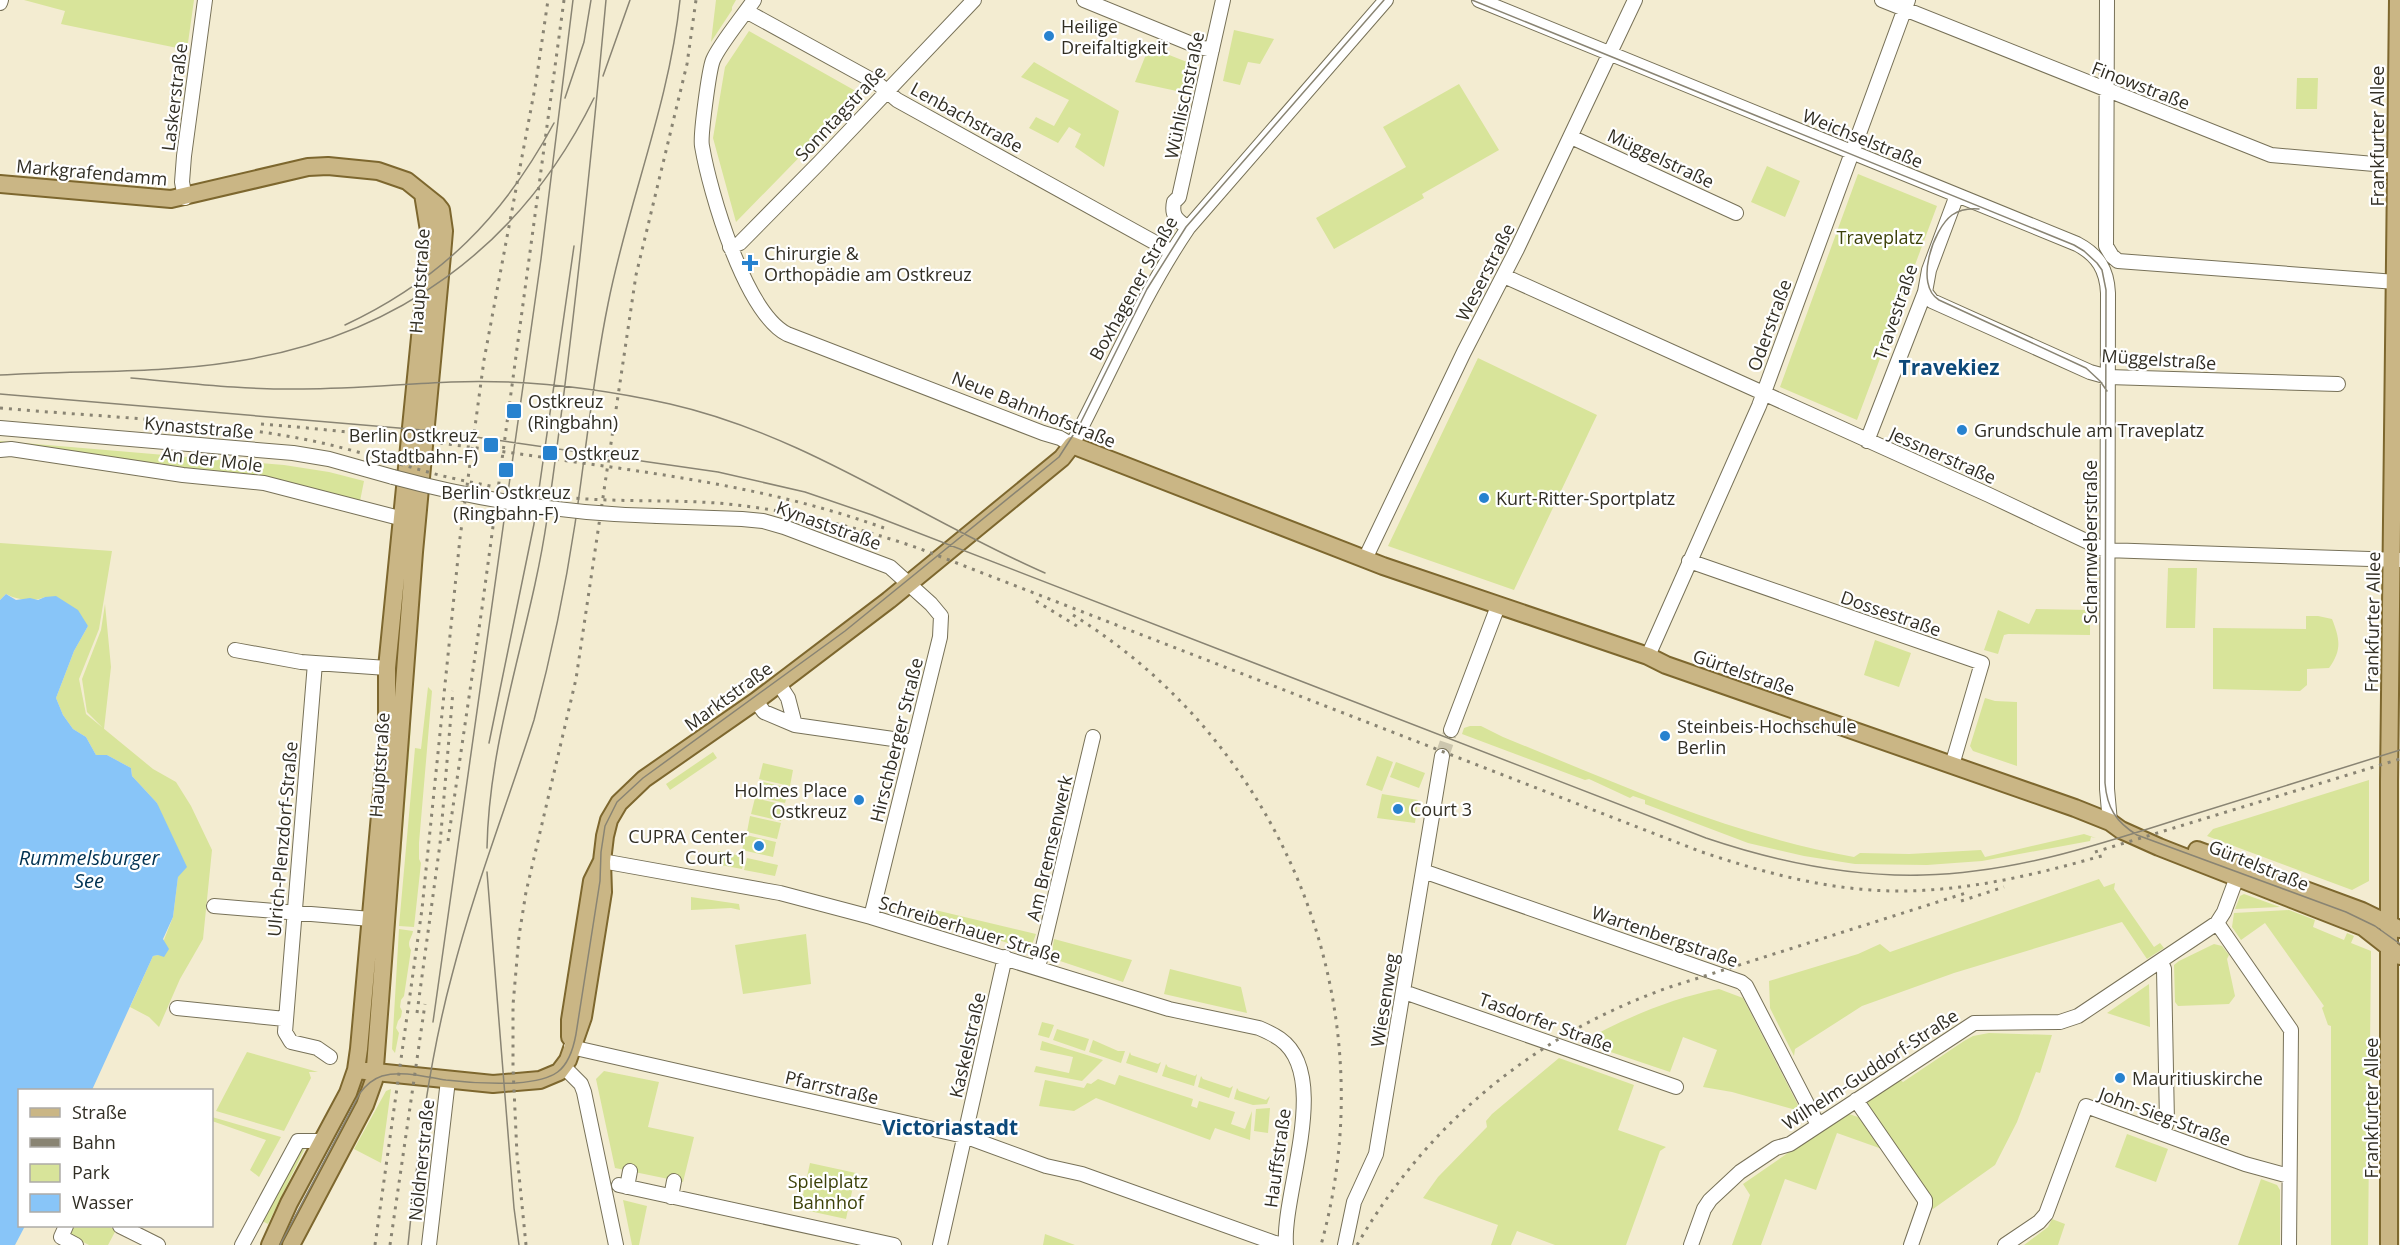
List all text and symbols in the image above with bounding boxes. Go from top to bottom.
place label: Heilige Dreifaltigkeit [1061,14,1168,59]
marker: Heilige Dreifaltigkeit [1042,29,1056,43]
street label: Wühlischstraße [1159,29,1209,161]
street label: Laskerstraße [155,42,193,152]
street label: Finowstraße [2088,55,2194,115]
street label: Sonntagstraße [789,60,891,166]
street label: Frankfurter Allee [2365,66,2389,206]
street label: Lenbachstraße [907,76,1027,158]
street label: Weichselstraße [1799,103,1927,173]
street label: Müggelstraße [1604,123,1718,193]
street label: Markgrafendamm [15,153,169,191]
street label: Boxhagener Straße [1083,212,1183,364]
street label: Weserstraße [1450,219,1520,325]
park label: Traveplatz [1837,225,1923,249]
street label: Hauptstraße [403,228,435,334]
place label: Chirurgie & Orthopädie am Ostkreuz [764,241,972,286]
marker: Chirurgie & Orthopädie am Ostkreuz [741,254,759,272]
street label: Travestraße [1867,261,1923,363]
street label: Oderstraße [1741,276,1797,374]
street label: Müggelstraße [2101,343,2217,375]
district label: Travekiez [1899,353,1999,381]
street label: Neue Bahnhofstraße [948,365,1120,453]
place label: Ostkreuz (Ringbahn) [528,389,618,434]
marker: Ostkreuz (Ringbahn) [505,402,523,420]
street label: Kynaststraße [143,410,255,444]
place label: Grundschule am Traveplatz [1974,418,2204,442]
street label: Jessnerstraße [1884,420,2000,489]
place label: Berlin Ostkreuz (Stadtbahn-F) [349,423,478,468]
marker: Grundschule am Traveplatz [1955,423,1969,437]
marker: Berlin Ostkreuz (Stadtbahn-F) [482,436,500,454]
street label: An der Mole [160,441,264,477]
place label: Ostkreuz [564,441,639,465]
marker: Ostkreuz [541,444,559,462]
street label: Scharnweberstraße [2078,460,2102,624]
marker: Berlin Ostkreuz (Ringbahn-F) [497,461,515,479]
place label: Berlin Ostkreuz (Ringbahn-F) [441,480,571,525]
place label: Kurt-Ritter-Sportplatz [1496,486,1675,510]
marker: Kurt-Ritter-Sportplatz [1477,491,1491,505]
street label: Kynaststraße [773,495,885,555]
street label: Frankfurter Allee [2359,551,2385,693]
street label: Dossestraße [1838,585,1944,641]
street label: Gürtelstraße [1690,643,1798,701]
street label: Hirschberger Straße [864,655,928,825]
street label: Marktstraße [679,656,777,736]
street label: Hauptstraße [363,712,395,818]
place label: Steinbeis-Hochschule Berlin [1677,714,1857,759]
marker: Steinbeis-Hochschule Berlin [1658,729,1672,743]
street label: Ulrich-Plenzdorf-Straße [262,740,302,938]
street label: Am Bremsenwerk [1021,772,1078,923]
place label: Holmes Place Ostkreuz [734,778,847,823]
marker: Holmes Place Ostkreuz [852,793,866,807]
place label: Court 3 [1410,797,1472,821]
marker: Court 3 [1391,802,1405,816]
place label: CUPRA Center Court 1 [628,824,748,869]
street label: Gürtelstraße [2205,834,2313,896]
marker: CUPRA Center Court 1 [752,839,766,853]
water label: Rummelsburger See [19,844,160,894]
street label: Schreiberhauer Straße [876,890,1064,968]
street label: Wartenbergstraße [1589,900,1741,972]
street label: Wiesenweg [1365,951,1403,1049]
street label: Tasdorfer Straße [1476,987,1616,1057]
street label: Kaskelstraße [943,990,991,1100]
street label: Wilhelm-Guddorf-Straße [1778,1003,1962,1135]
street label: Frankfurter Allee [2359,1038,2383,1178]
street label: Pfarrstraße [783,1065,881,1109]
place label: Mauritiuskirche [2132,1066,2263,1090]
marker: Mauritiuskirche [2113,1071,2127,1085]
street label: John-Sieg-Straße [2094,1080,2234,1151]
legend [18,1089,213,1227]
street label: Nöldnerstraße [403,1098,439,1222]
text: Straße [72,1100,127,1124]
street label: Hauffstraße [1258,1107,1296,1209]
district label: Victoriastadt [882,1113,1018,1141]
text: Bahn [72,1130,116,1154]
text: Park [72,1160,110,1184]
park label: Spielplatz Bahnhof [788,1169,868,1214]
text: Wasser [72,1190,134,1214]

